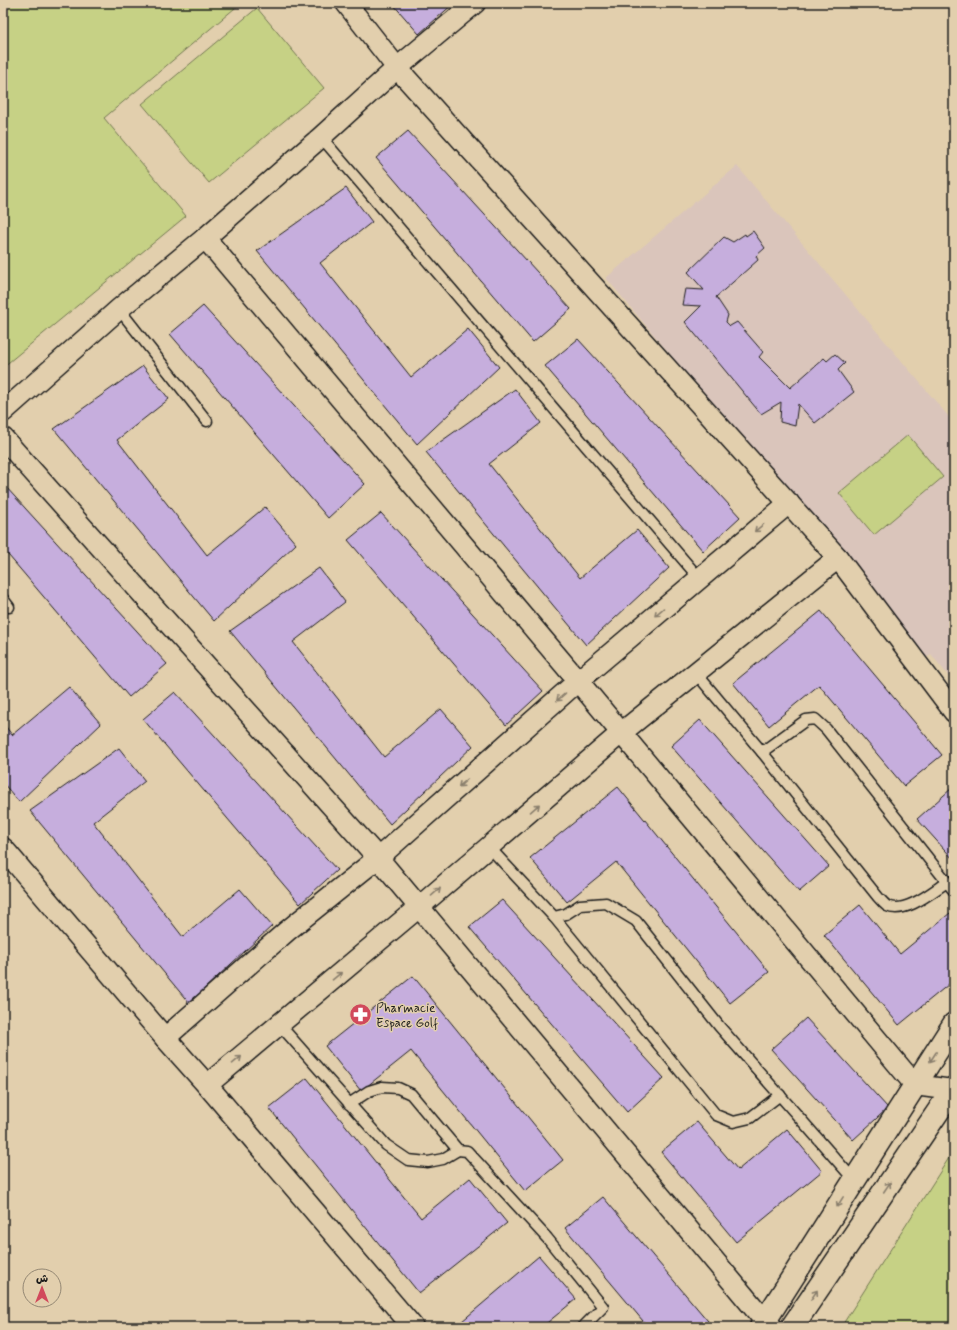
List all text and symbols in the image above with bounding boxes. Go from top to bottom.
one-way arrow [753,524,764,533]
one-way arrow [654,608,665,617]
one-way arrow [556,692,566,701]
one-way arrow [459,778,469,787]
one-way arrow [530,803,540,812]
one-way arrow [431,888,442,897]
one-way arrow [331,972,342,981]
place label: Pharmacie Espace Golf [376,1000,438,1032]
pharmacy icon: Pharmacie Espace Golf [348,1001,374,1027]
one-way arrow [929,1051,937,1062]
one-way arrow [232,1055,243,1064]
one-way arrow [883,1181,891,1193]
one-way arrow [836,1196,844,1208]
north arrow [22,1268,62,1308]
text: ش [36,1272,48,1286]
one-way arrow [810,1290,818,1301]

